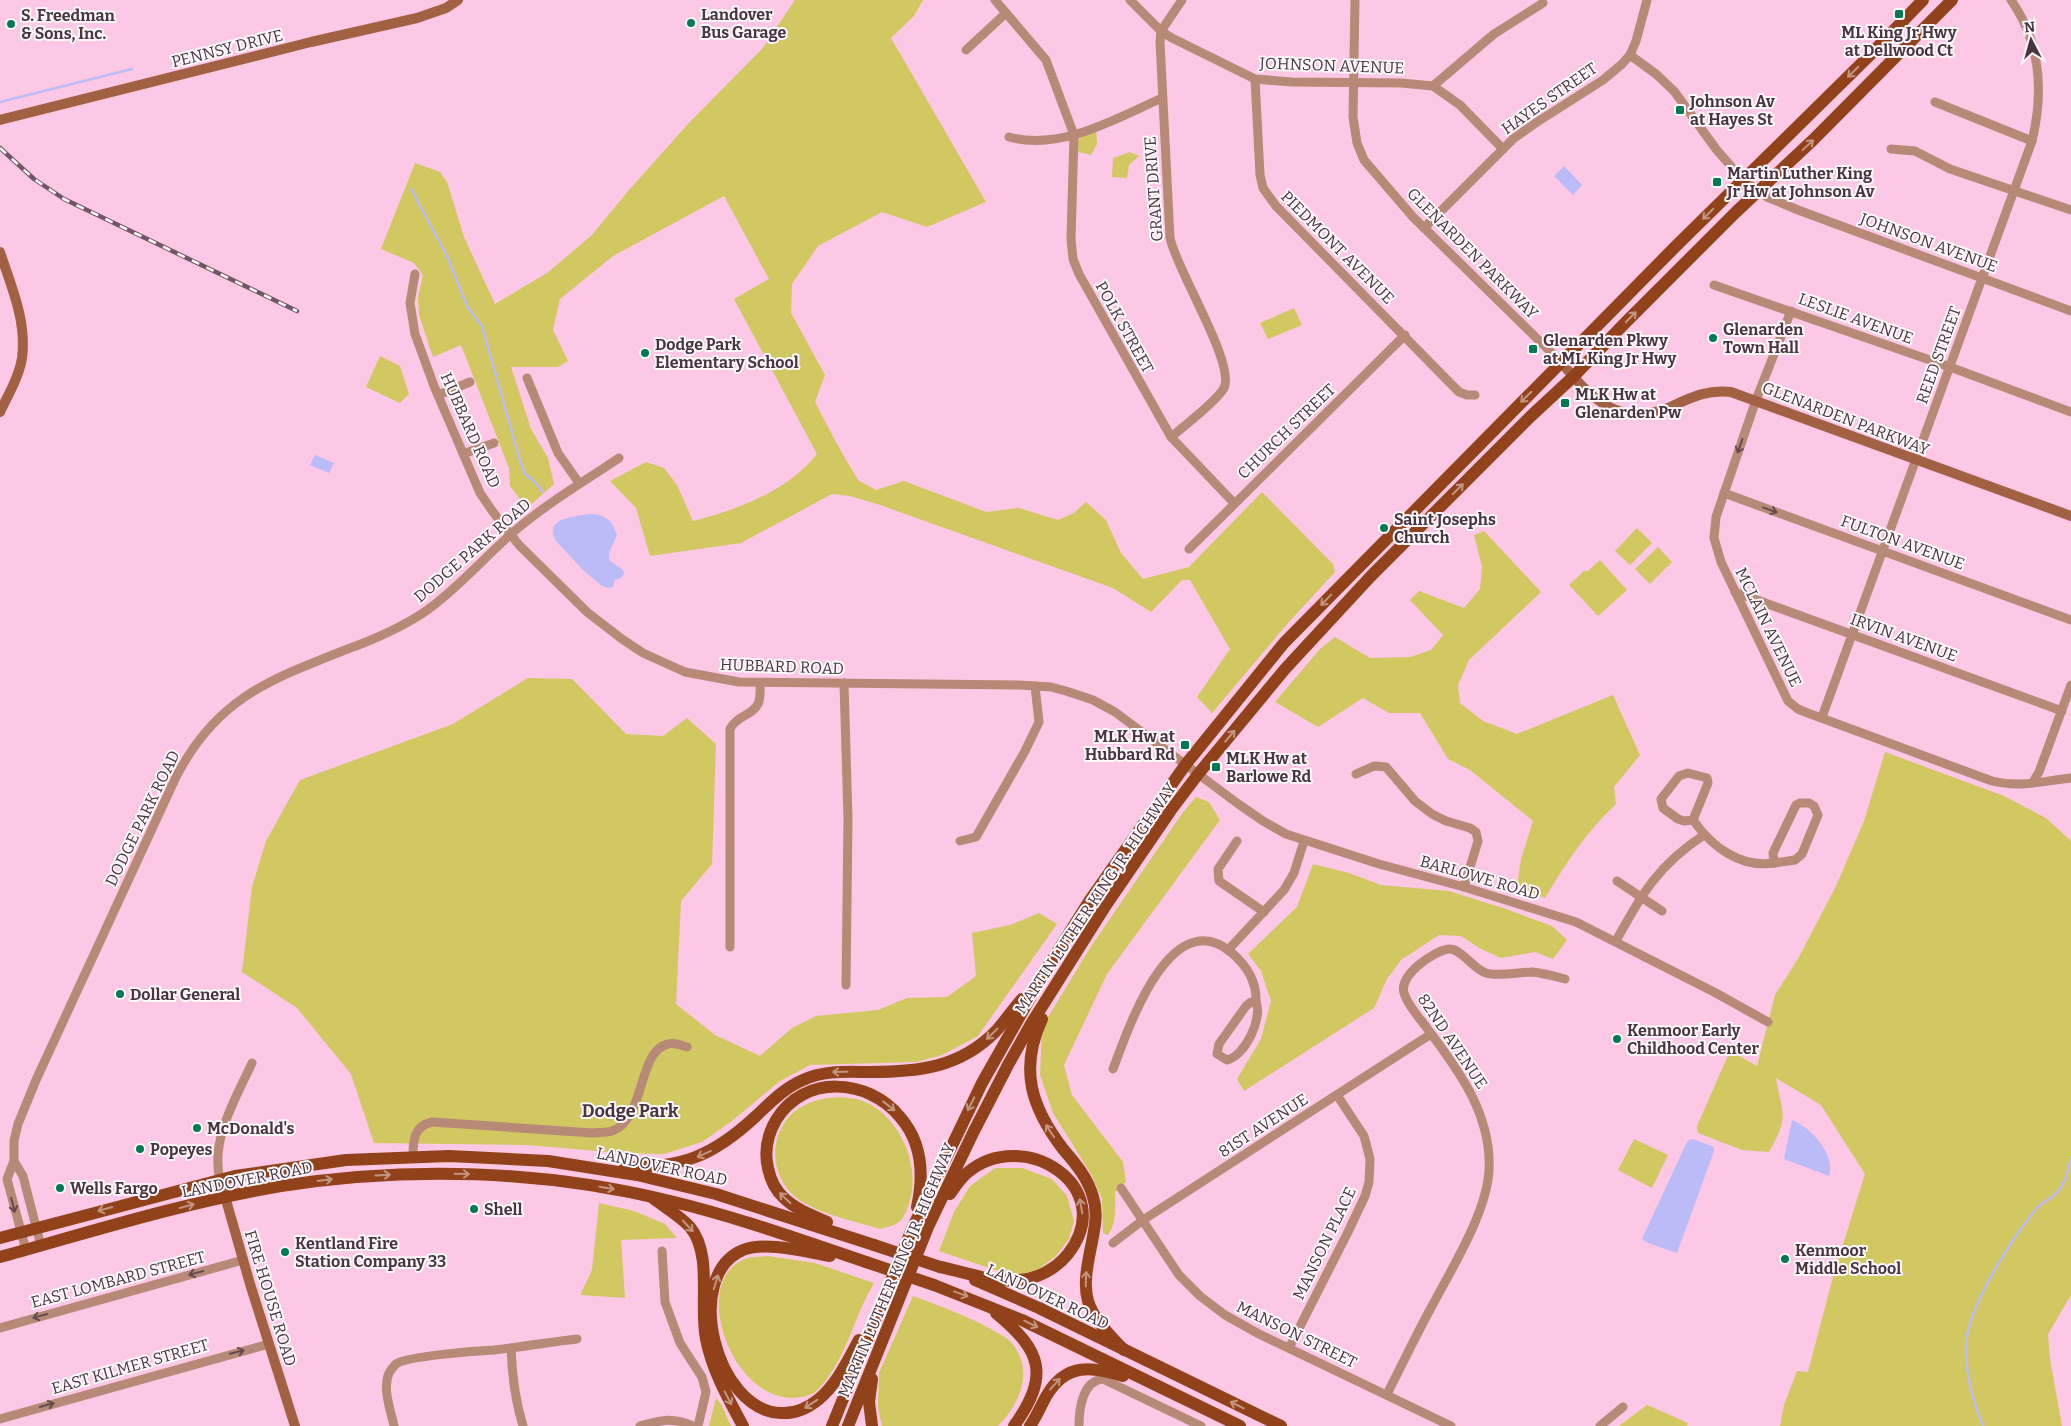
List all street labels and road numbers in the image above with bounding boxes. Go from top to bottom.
street label: PENNSY DRIVE [170,25,285,71]
street label: JOHNSON AVENUE [1258,53,1405,78]
street label: HAYES STREET [1498,58,1601,138]
street label: GRANT DRIVE [1140,136,1167,242]
street label: GLENARDEN PARKWAY [1403,184,1543,323]
street label: PIEDMONT AVENUE [1277,187,1398,308]
street label: JOHNSON AVENUE [1857,208,2000,276]
street label: POLK STREET [1092,278,1158,376]
street label: LESLIE AVENUE [1796,289,1916,348]
street label: REED STREET [1912,304,1965,406]
street label: HUBBARD ROAD [437,370,504,491]
street label: GLENARDEN PARKWAY [1760,378,1933,459]
street label: CHURCH STREET [1234,380,1339,483]
street label: DODGE PARK ROAD [410,494,535,606]
street label: FULTON AVENUE [1838,511,1967,574]
street label: MCLAIN AVENUE [1731,564,1806,690]
street label: IRVIN AVENUE [1848,609,1960,666]
street label: HUBBARD ROAD [720,655,844,678]
street label: DODGE PARK ROAD [101,747,184,889]
street label: MARTIN LUTHER KING JR. HIGHWAY [1011,778,1181,1018]
street label: BARLOWE ROAD [1418,851,1542,904]
street label: 82ND AVENUE [1414,990,1491,1092]
street label: 81ST AVENUE [1215,1090,1311,1161]
street label: MARTIN LUTHER KING JR. HIGHWAY [834,1139,959,1400]
street label: LANDOVER ROAD [595,1143,729,1190]
street label: LANDOVER ROAD [180,1157,314,1202]
street label: MANSON PLACE [1289,1184,1360,1303]
street label: FIRE HOUSE ROAD [241,1228,300,1368]
street label: EAST LOMBARD STREET [29,1247,207,1312]
street label: LANDOVER ROAD [983,1260,1112,1333]
street label: MANSON STREET [1233,1297,1360,1372]
street label: EAST KILMER STREET [49,1335,211,1398]

